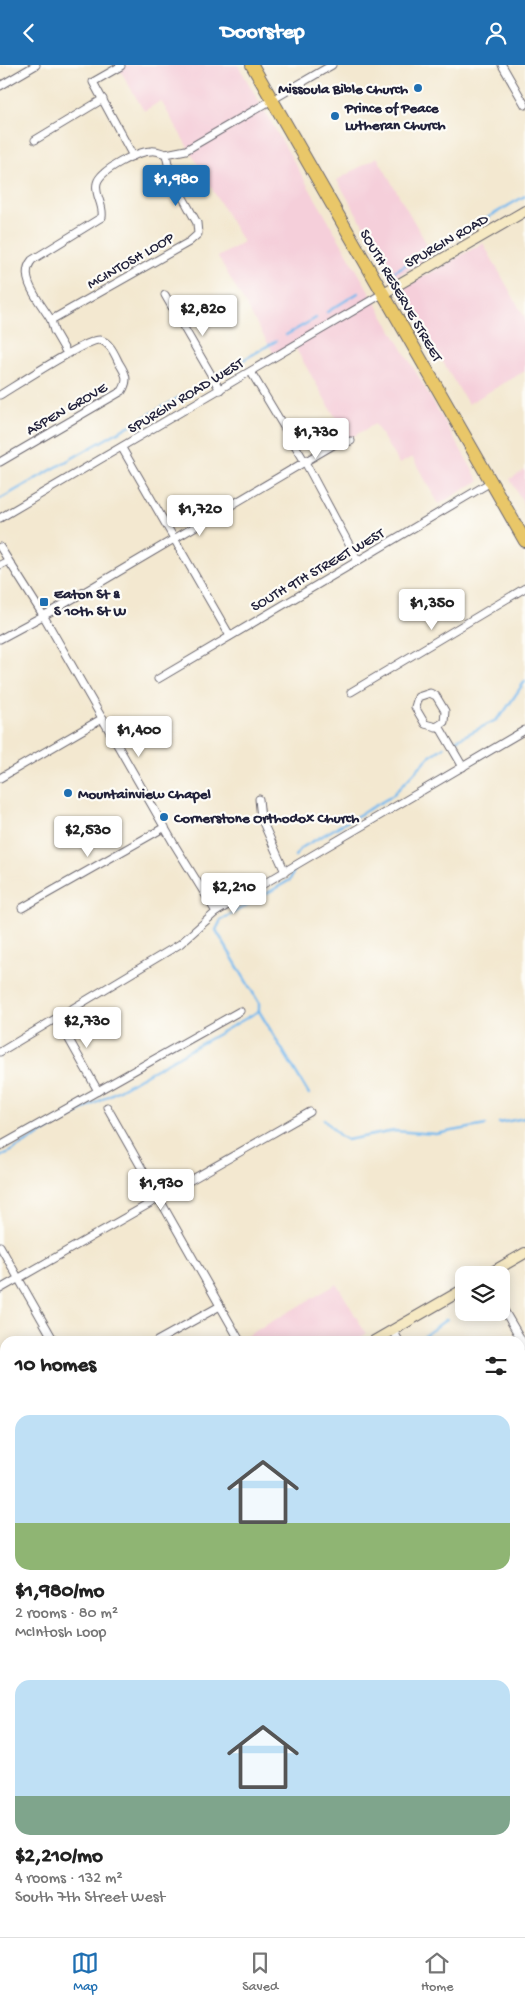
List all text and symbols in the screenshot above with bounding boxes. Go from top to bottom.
icon: back [15,19,43,47]
icon: person [482,19,510,47]
text: Doorstep [220,20,305,46]
place label: Missoula Bible Church [278,81,408,99]
marker: Missoula Bible Church [412,82,424,94]
place label: Prince of Peace Lutheran Church [344,100,445,135]
marker: Prince of Peace Lutheran Church [329,110,341,122]
pin: $1,980 [135,165,217,207]
text: $1,980 [154,171,198,190]
street label: SPURGIN ROAD [402,210,492,273]
street label: SOUTH RESERVE STREET [355,226,446,367]
street label: MCINTOSH LOOP [84,229,178,294]
pin: $2,820 [162,295,244,337]
text: $2,820 [180,301,226,320]
street label: SPURGIN ROAD WEST [125,354,248,438]
street label: ASPEN GROVE [23,379,111,440]
pin: $1,730 [275,417,357,460]
text: $1,730 [294,424,338,443]
pin: $1,720 [159,495,241,537]
text: $1,720 [178,501,222,520]
street label: SOUTH 9TH STREET WEST [248,524,389,616]
place label: Eaton St & S 10th St W [54,586,126,621]
pin: $1,350 [391,589,473,631]
text: $1,350 [410,595,454,614]
marker: Eaton St & S 10th St W [38,596,50,608]
pin: $1,400 [98,715,180,758]
text: $1,400 [117,722,161,741]
place label: Mountainview Chapel [78,786,212,804]
marker: Mountainview Chapel [62,787,74,799]
place label: Cornerstone Orthodox Church [173,810,359,828]
marker: Cornerstone Orthodox Church [158,811,170,823]
pin: $2,530 [47,815,129,858]
text: $2,530 [65,822,111,841]
pin: $2,210 [193,873,275,915]
text: $2,210 [212,879,256,898]
pin: $2,730 [46,1007,128,1049]
text: $2,730 [64,1013,110,1032]
pin: $1,930 [120,1169,202,1211]
text: $1,930 [139,1175,183,1194]
map controls [455,1266,510,1321]
button: layers [455,1266,510,1321]
icon: filters [482,1352,510,1380]
text: 10 homes [15,1354,96,1379]
icon: home [218,1447,308,1537]
text: $1,980/mo [15,1580,104,1605]
text: 2 rooms · 80 m² [15,1605,118,1624]
text: McIntosh Loop [15,1624,106,1643]
icon: home [218,1712,308,1802]
text: $2,210/mo [15,1845,103,1870]
text: 4 rooms · 132 m² [15,1870,123,1889]
text: South 7th Street West [15,1889,165,1908]
tab: Map [71,1949,99,1996]
tab: Saved [242,1949,278,1996]
tab: Home [421,1949,454,1996]

